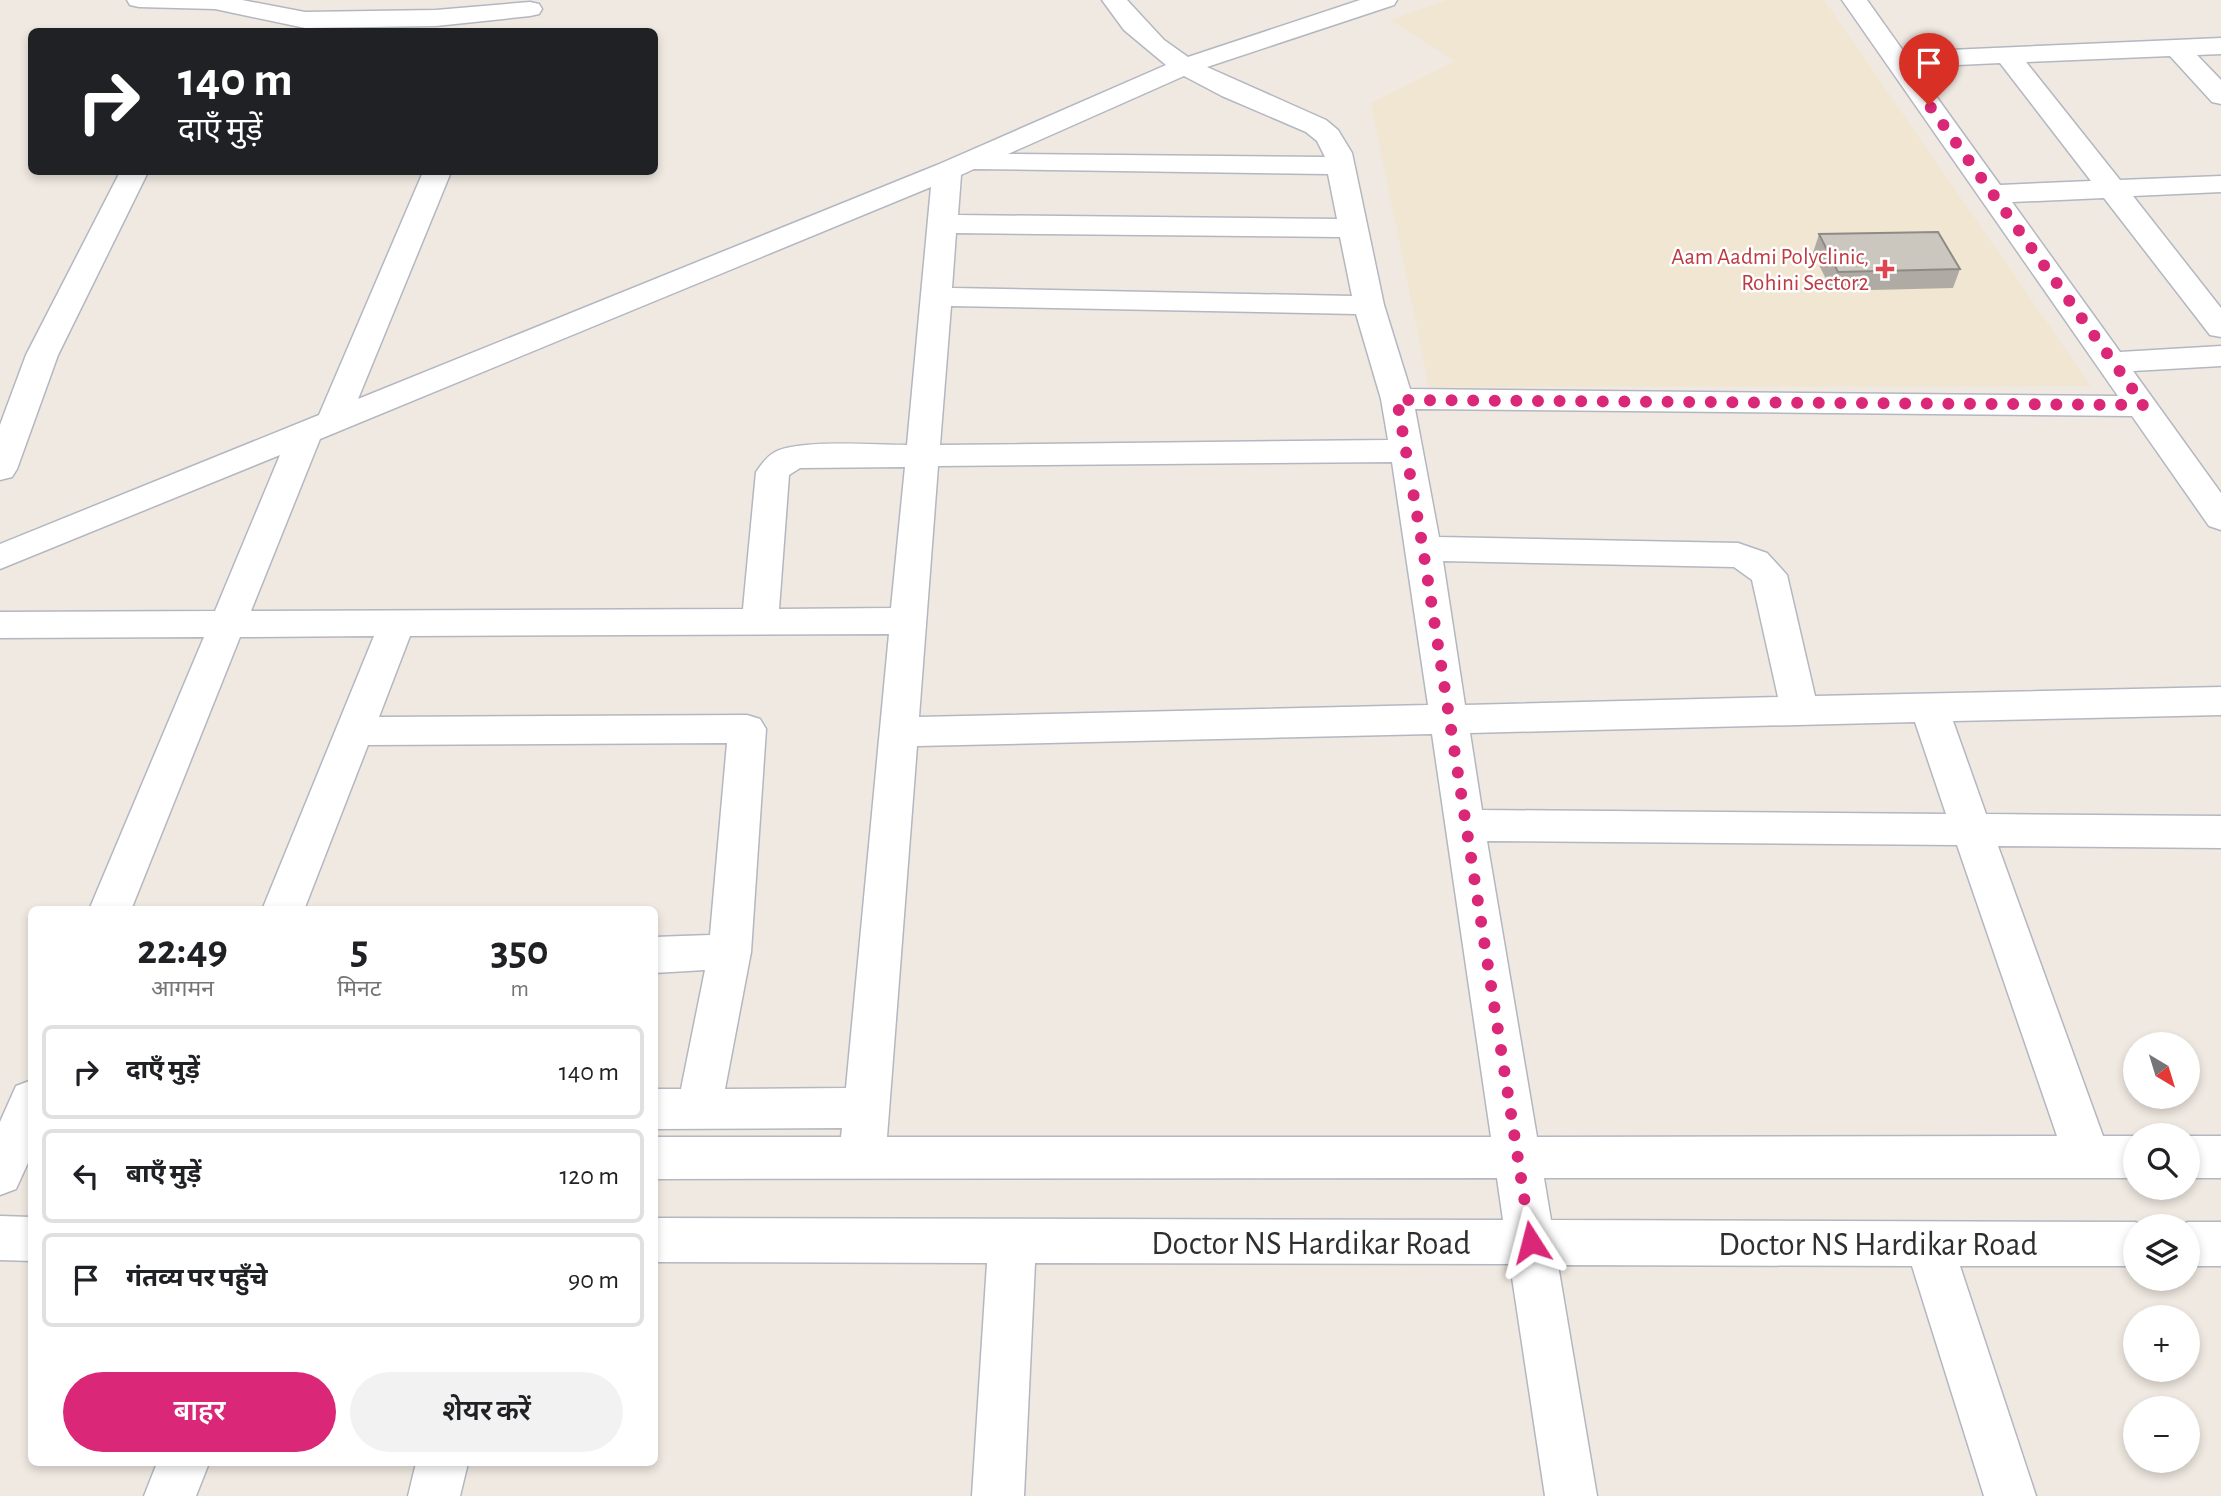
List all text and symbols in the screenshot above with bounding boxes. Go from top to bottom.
pin [1899,33,1959,105]
icon: arrive [1910,44,1948,82]
icon: right [63,56,154,147]
text: 140 m [178,56,293,105]
text: दाएँ मुड़ें [178,114,263,146]
place label: Aam Aadmi Polyclinic, Rohini Sector2 [1671,246,1869,295]
marker: Aam Aadmi Polyclinic, Rohini Sector2 [1875,259,1895,279]
text: 22:49 [137,929,228,971]
text: 5 [350,929,368,971]
text: 350 [491,930,549,972]
text: आगमन [151,978,214,1001]
text: मिनट [337,978,381,1001]
text: m [510,978,529,1001]
north arrow [2123,1032,2200,1110]
map controls [2123,1032,2200,1473]
icon: right [67,1053,105,1091]
text: दाएँ मुड़ें [126,1057,200,1083]
text: 140 m [559,1059,619,1085]
button: search [2123,1123,2200,1200]
icon: left [67,1157,105,1195]
text: बाएँ मुड़ें [126,1161,201,1187]
text: 120 m [559,1163,619,1189]
position arrow [1494,1205,1568,1279]
button: layers [2123,1214,2200,1291]
street label: Doctor NS Hardikar Road [1151,1228,1471,1261]
street label: Doctor NS Hardikar Road [1718,1229,2038,1262]
icon: arrive [67,1261,105,1299]
text: गंतव्य पर पहुँचे [126,1265,268,1291]
text: 90 m [568,1267,619,1293]
button: + [2123,1305,2200,1382]
button: बाहर [63,1372,336,1452]
button: शेयर करें [350,1372,623,1452]
button: − [2123,1396,2200,1473]

